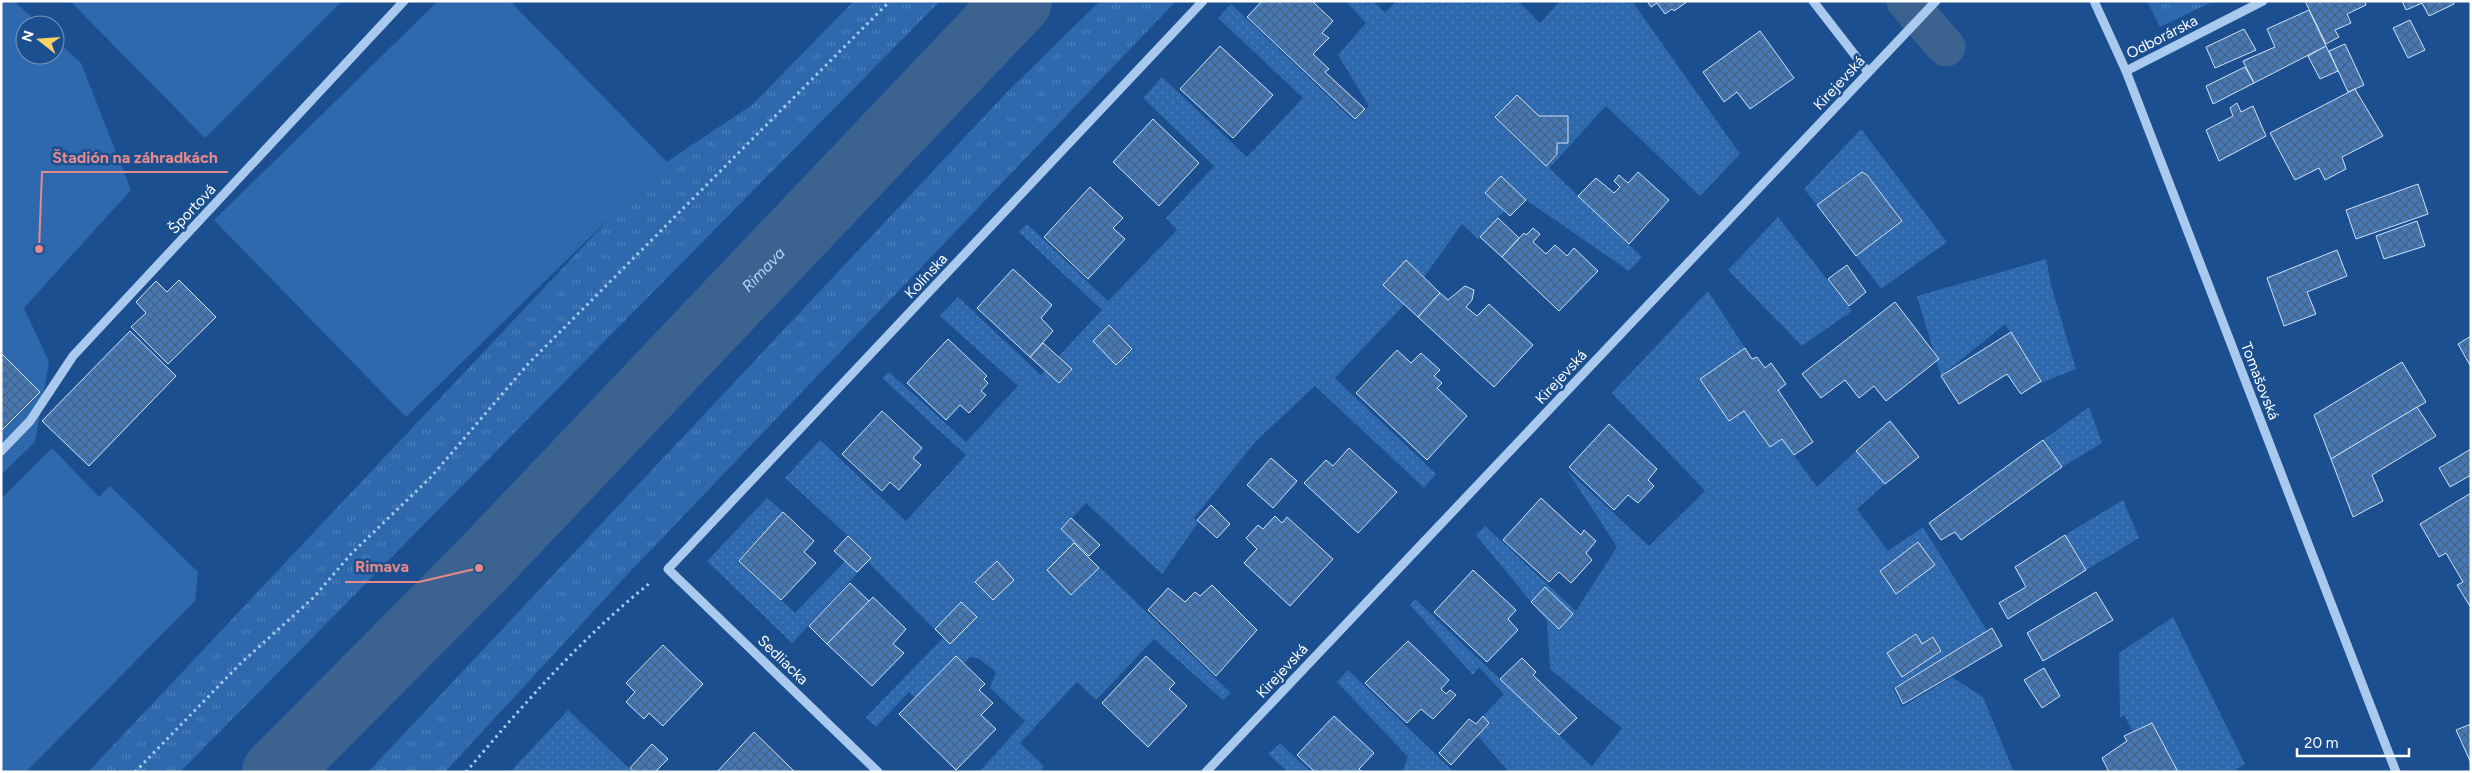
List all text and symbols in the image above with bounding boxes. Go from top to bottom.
street label: Odborárska [2123,11,2201,63]
north arrow [15,15,65,65]
text: N [18,29,38,44]
street label: Kirejevská [1809,52,1869,114]
callout: Štadión na záhradkách [42,141,228,172]
text: Štadión na záhradkách [52,148,218,167]
street label: Športová [165,180,219,238]
water label: Rimava [737,243,789,295]
street label: Kolínska [901,250,951,302]
street label: Tomašovská [2237,340,2283,422]
street label: Kirejevská [1531,346,1591,408]
callout: Rimava [345,551,419,582]
text: Rimava [355,557,409,576]
street label: Sedliacka [754,631,812,689]
street label: Kirejevská [1252,640,1312,702]
scale bar [2297,726,2410,758]
text: 20 m [2304,734,2338,752]

